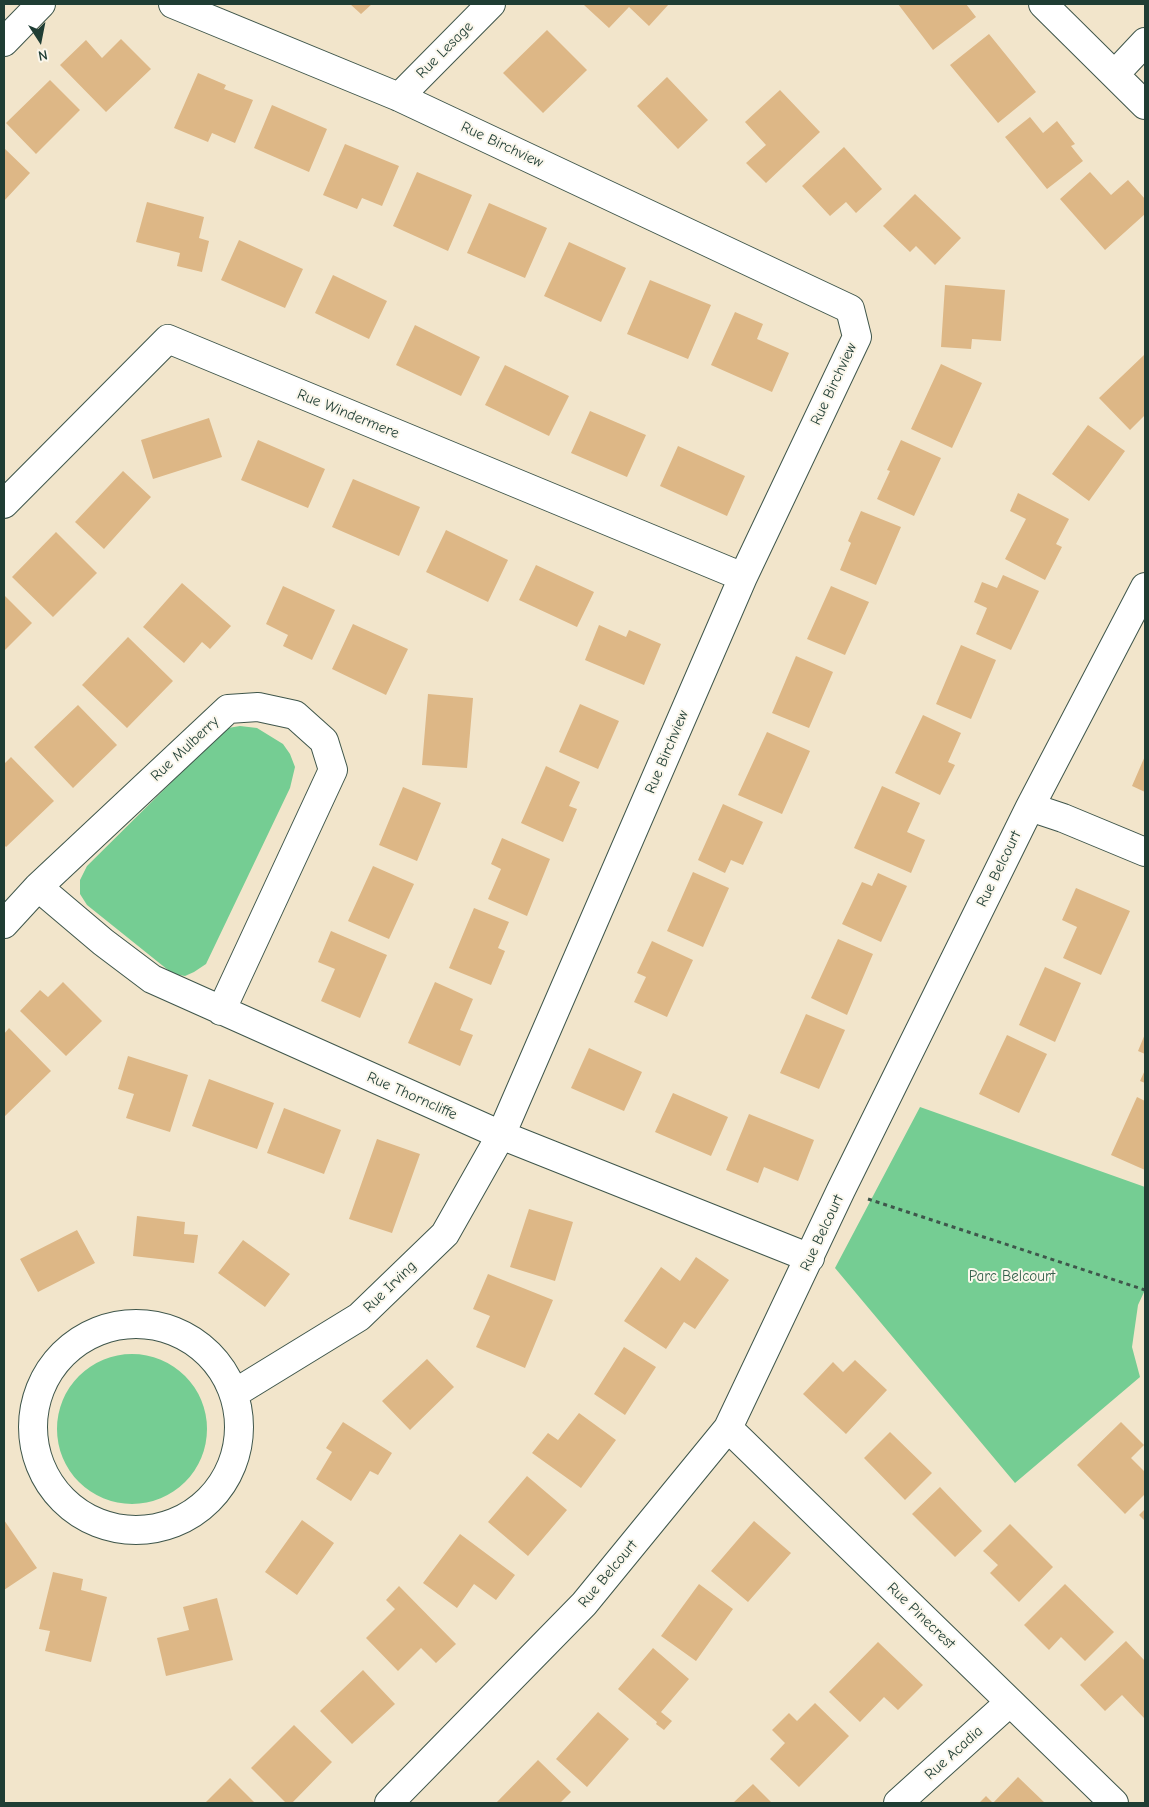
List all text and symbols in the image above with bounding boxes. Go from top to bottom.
north arrow [15,15,65,65]
street label: Rue Lesage [413,18,477,82]
text: N [37,46,49,64]
street label: Rue Birchview [458,118,546,172]
street label: Rue Birchview [807,340,861,428]
street label: Rue Windermere [294,385,402,443]
street label: Rue Birchview [641,708,693,796]
street label: Rue Mulberry [147,713,223,785]
street label: Rue Belcourt [973,828,1025,910]
street label: Rue Thorncliffe [364,1068,460,1124]
street label: Rue Belcourt [796,1192,848,1274]
street label: Rue Irving [360,1257,420,1317]
park label: Parc Belcourt [969,1268,1055,1286]
street label: Rue Belcourt [575,1537,641,1611]
street label: Rue Pinecrest [883,1579,959,1653]
street label: Rue Acadia [921,1722,987,1784]

